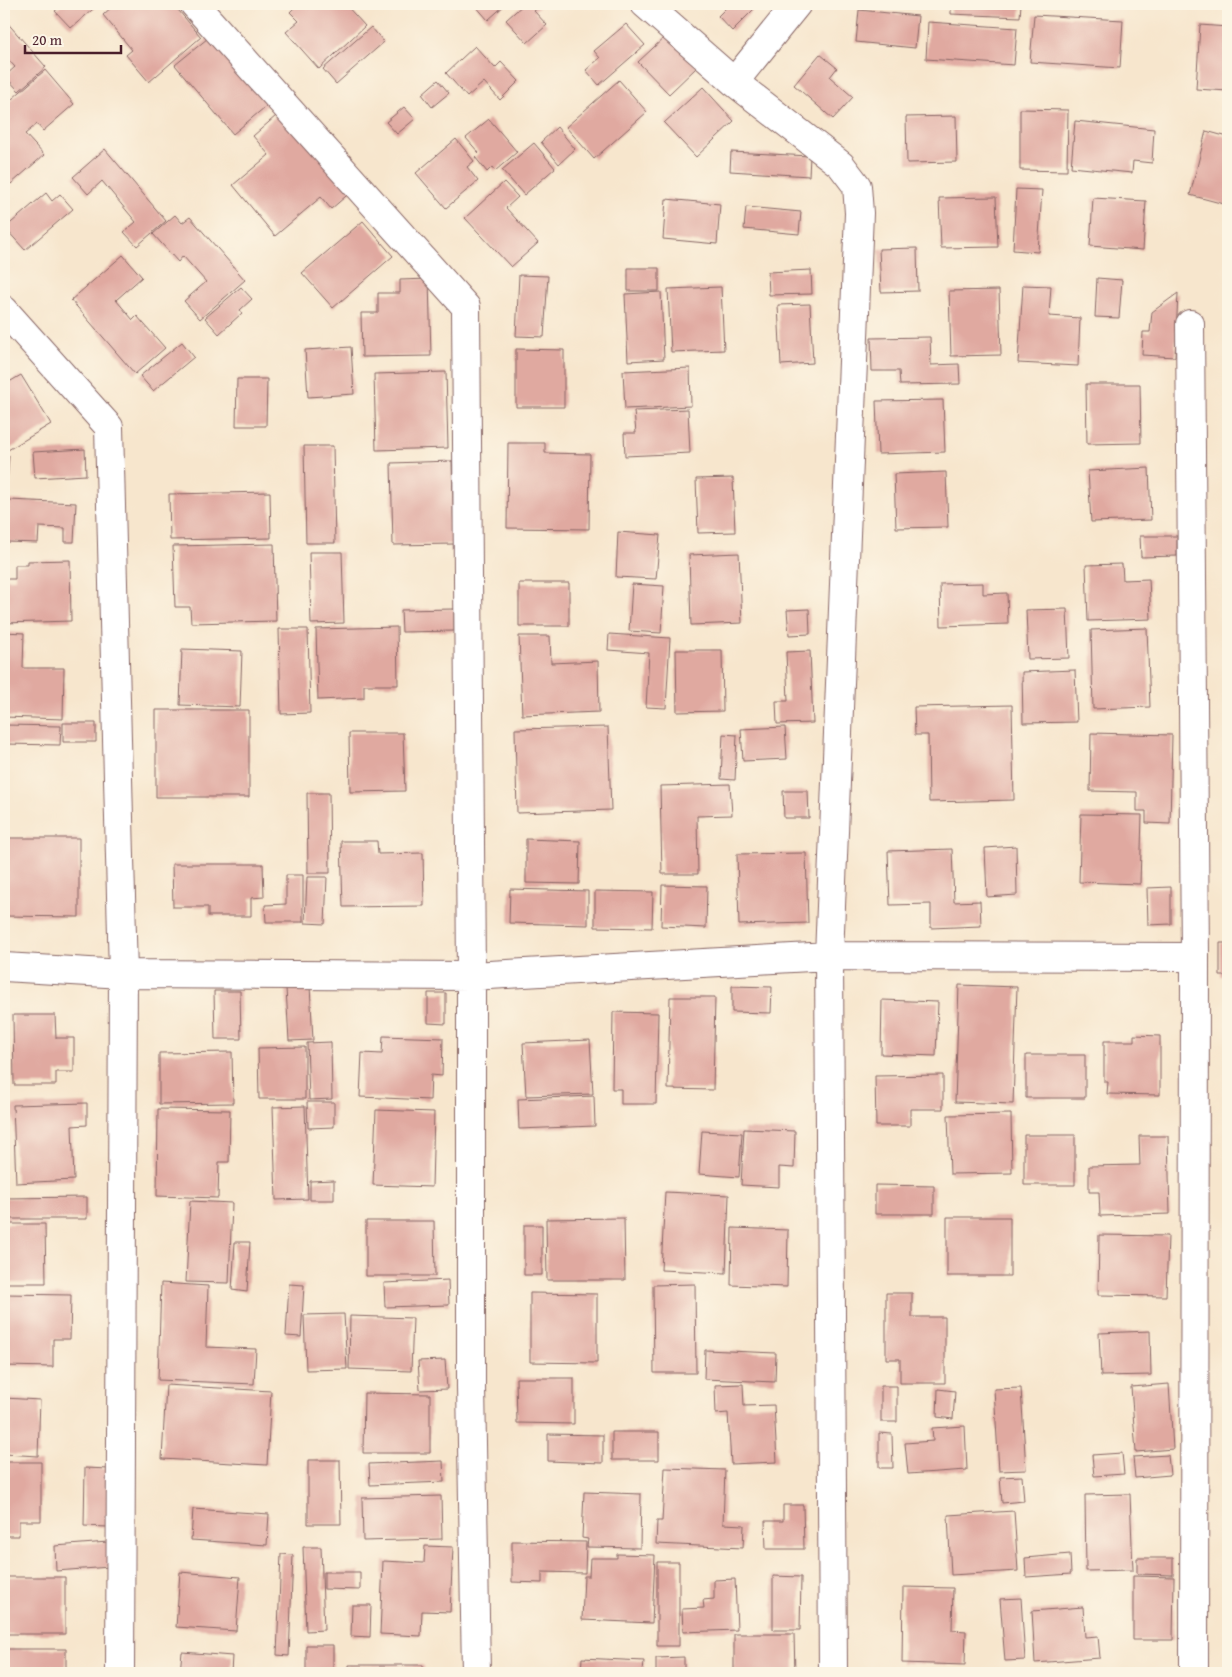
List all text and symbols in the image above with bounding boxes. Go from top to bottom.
scale bar [25,22,121,54]
text: 20 m [32,29,63,50]

